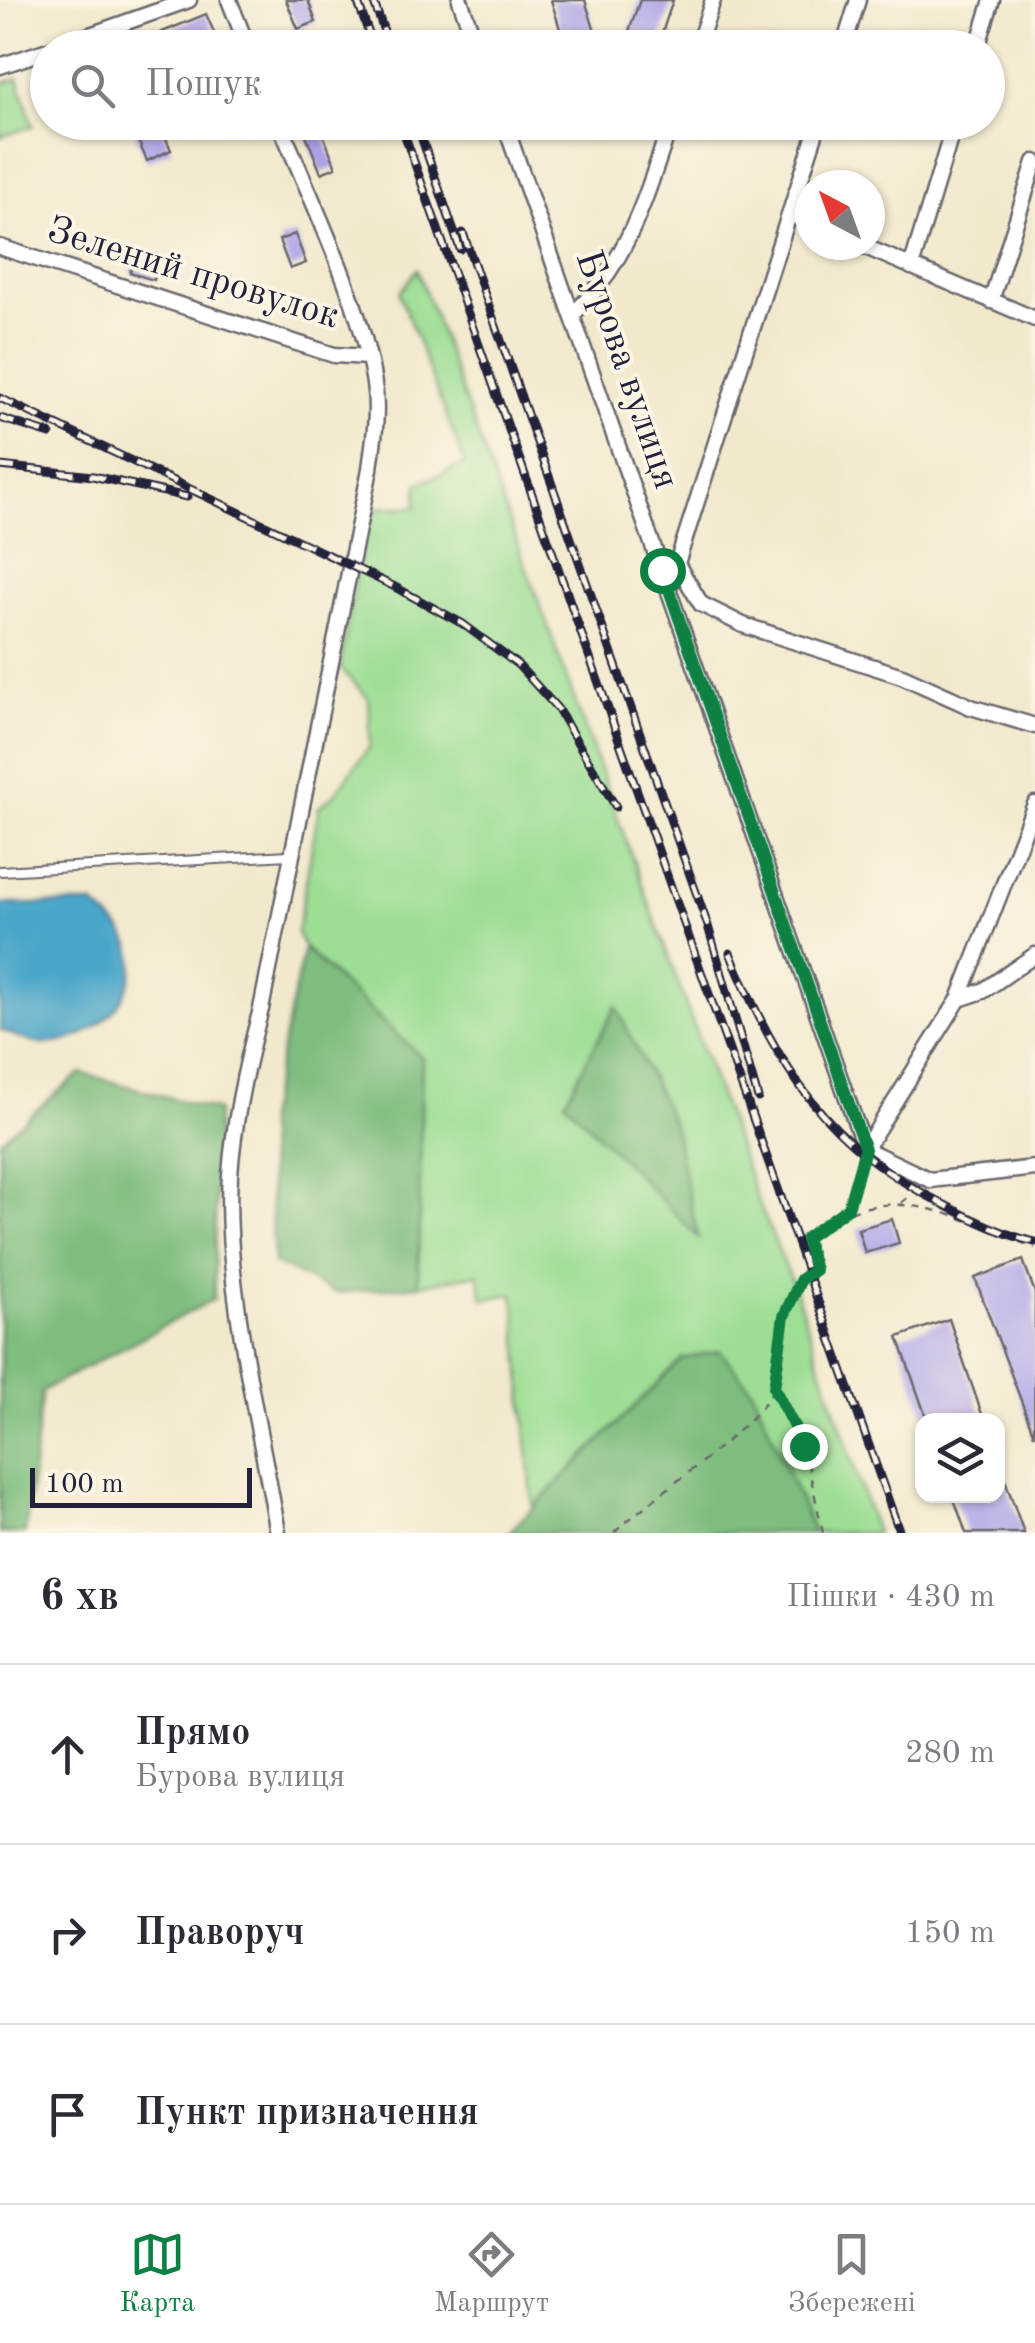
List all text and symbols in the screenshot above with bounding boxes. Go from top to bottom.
search box [30,30,1005,140]
icon: search [65,58,120,113]
text: Пошук [145,66,262,104]
north arrow [795,170,885,260]
street label: Зелений провулок [43,212,343,336]
street label: Бурова вулиця [567,246,685,494]
route start [640,548,686,594]
map controls [915,1413,1005,1503]
button: layers [915,1413,1005,1503]
route end [782,1424,828,1470]
scale bar [30,1463,252,1508]
text: 100 m [45,1471,124,1499]
text: 6 хв [40,1577,119,1619]
text: Пішки · 430 m [787,1582,995,1614]
text: Прямо [135,1715,250,1753]
icon: ahead [40,1727,95,1782]
text: 280 m [905,1738,995,1770]
text: Бурова вулиця [135,1762,345,1794]
icon: right [40,1907,95,1962]
text: Праворуч [135,1915,304,1953]
text: 150 m [905,1918,995,1950]
icon: arrive [40,2087,95,2142]
text: Пункт призначення [135,2095,479,2133]
tab: Карта [119,2227,195,2322]
tab: Маршрут [434,2227,549,2322]
tab: Збережені [788,2227,916,2322]

